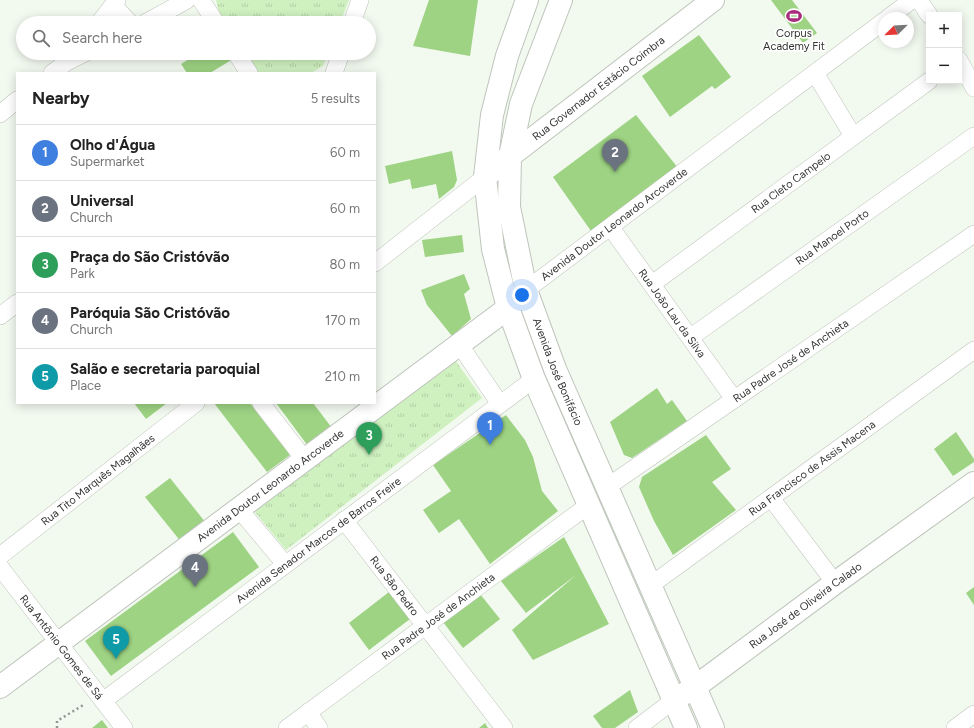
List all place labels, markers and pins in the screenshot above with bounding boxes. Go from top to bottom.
sports icon: Corpus Academy Fit [785,7,803,25]
place label: Corpus Academy Fit [763,27,825,53]
pin: 2 [602,139,628,172]
pin: 1 [477,412,503,445]
pin: 3 [356,422,382,455]
pin: 4 [182,554,208,587]
pin: 5 [103,626,129,659]

